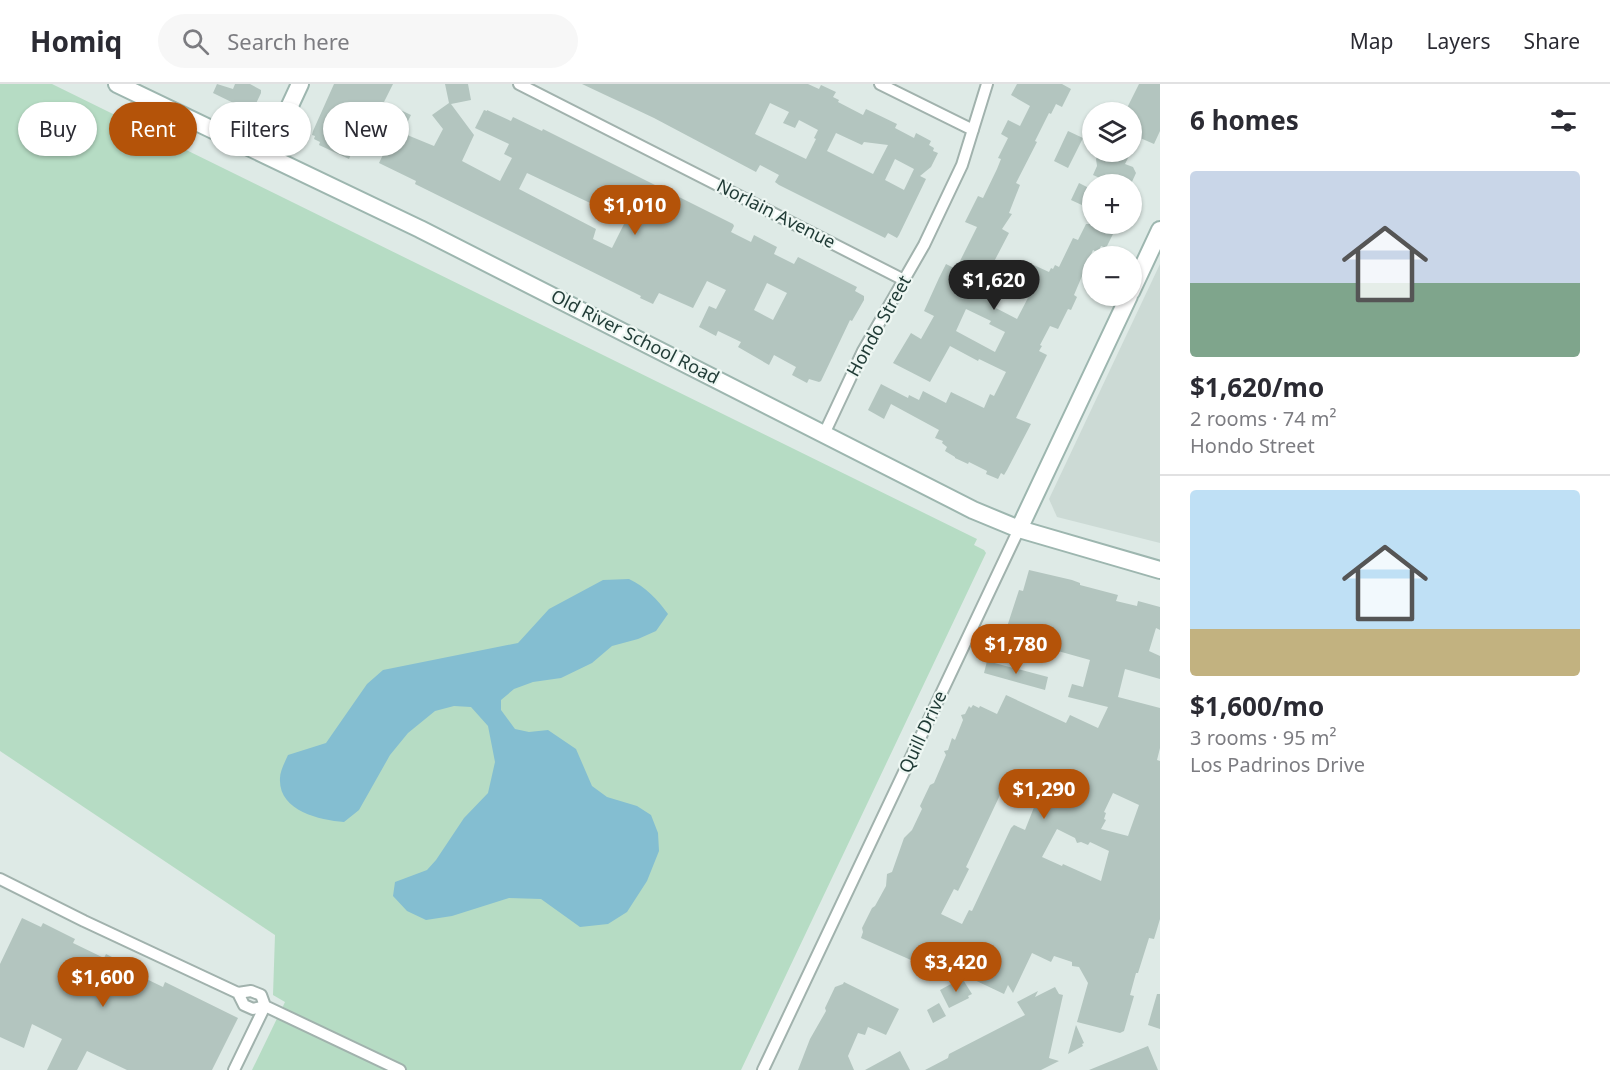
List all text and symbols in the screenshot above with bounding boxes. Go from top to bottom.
search box [158,14,578,68]
text: Homiq [30,22,122,60]
icon: search [179,25,212,58]
text: Search here [227,26,350,56]
text: Map [1350,27,1394,55]
text: Layers [1427,27,1491,55]
text: Share [1524,27,1580,55]
chip: Buy [18,102,97,156]
chip: Rent [109,102,197,156]
chip: Filters [209,102,311,156]
chip: New [323,102,409,156]
map controls [1082,102,1142,306]
button: layers [1082,102,1142,162]
text: 6 homes [1190,102,1299,138]
icon: filters [1547,104,1580,137]
street label: Norlain Avenue [713,173,840,253]
button: + [1082,174,1142,234]
pin: $1,010 [586,185,684,236]
text: $1,010 [604,191,666,218]
icon: home [1331,210,1439,318]
button: − [1082,246,1142,306]
pin: $1,620 [945,260,1043,311]
text: $1,620 [963,266,1025,293]
street label: Hondo Street [840,270,916,380]
street label: Old River School Road [547,283,724,389]
text: $1,620/mo [1190,369,1324,405]
text: 2 rooms · 74 m² [1190,405,1337,432]
text: Hondo Street [1190,432,1315,459]
icon: home [1331,529,1439,637]
pin: $1,780 [967,624,1065,675]
text: $1,780 [985,630,1047,657]
street label: Quill Drive [893,686,952,777]
text: $1,600/mo [1190,688,1324,724]
text: 3 rooms · 95 m² [1190,724,1337,751]
text: Los Padrinos Drive [1190,751,1365,778]
pin: $1,290 [995,769,1093,820]
text: $1,290 [1013,775,1075,802]
pin: $3,420 [907,942,1005,993]
text: $3,420 [925,948,987,975]
pin: $1,600 [54,957,152,1008]
text: $1,600 [72,963,134,990]

